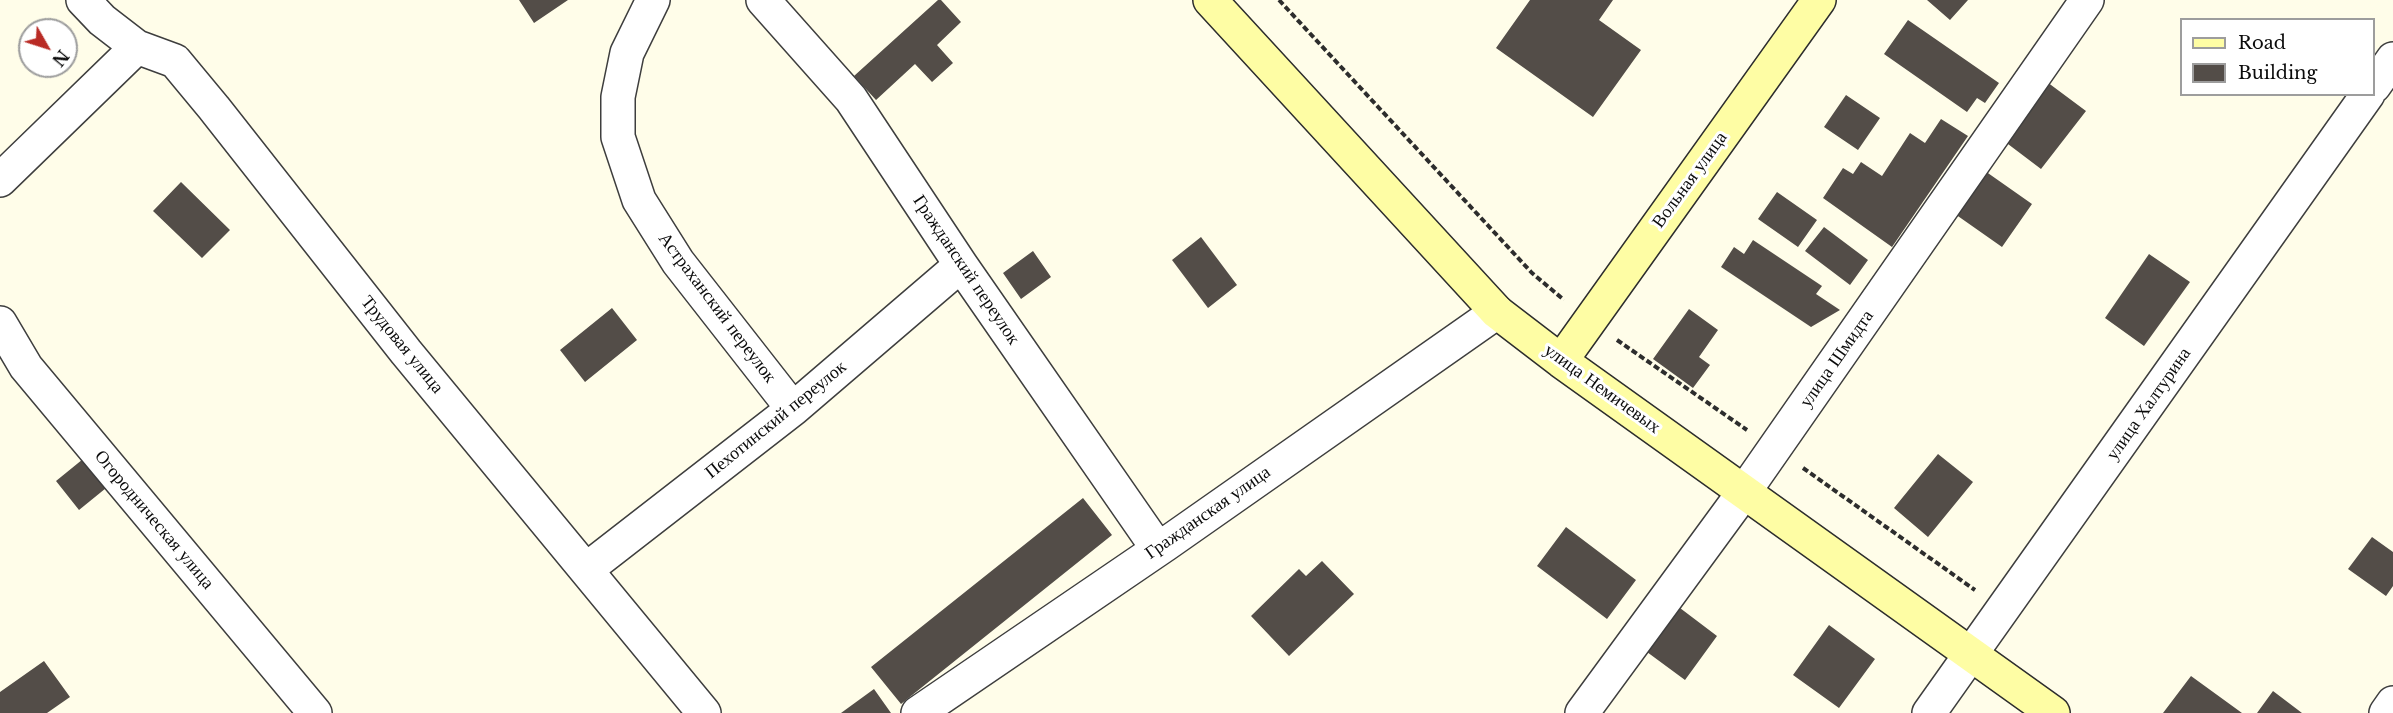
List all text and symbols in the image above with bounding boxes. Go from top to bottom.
north arrow [18,18,78,78]
legend [2180,18,2375,96]
text: Road [2238,32,2286,54]
text: N [48,46,73,70]
text: Building [2238,62,2317,84]
street label: Вольная улица [1648,128,1732,232]
street label: Гражданский переулок [908,191,1024,349]
street label: Астраханский переулок [654,229,780,387]
street label: Трудовая улица [356,292,448,398]
street label: улица Шмидта [1795,306,1879,412]
street label: улица Немичевых [1540,340,1664,438]
street label: улица Халтурина [2102,343,2196,465]
street label: Пехотинский переулок [701,356,851,484]
street label: Огородническая улица [90,446,218,594]
street label: Гражданская улица [1141,462,1275,564]

